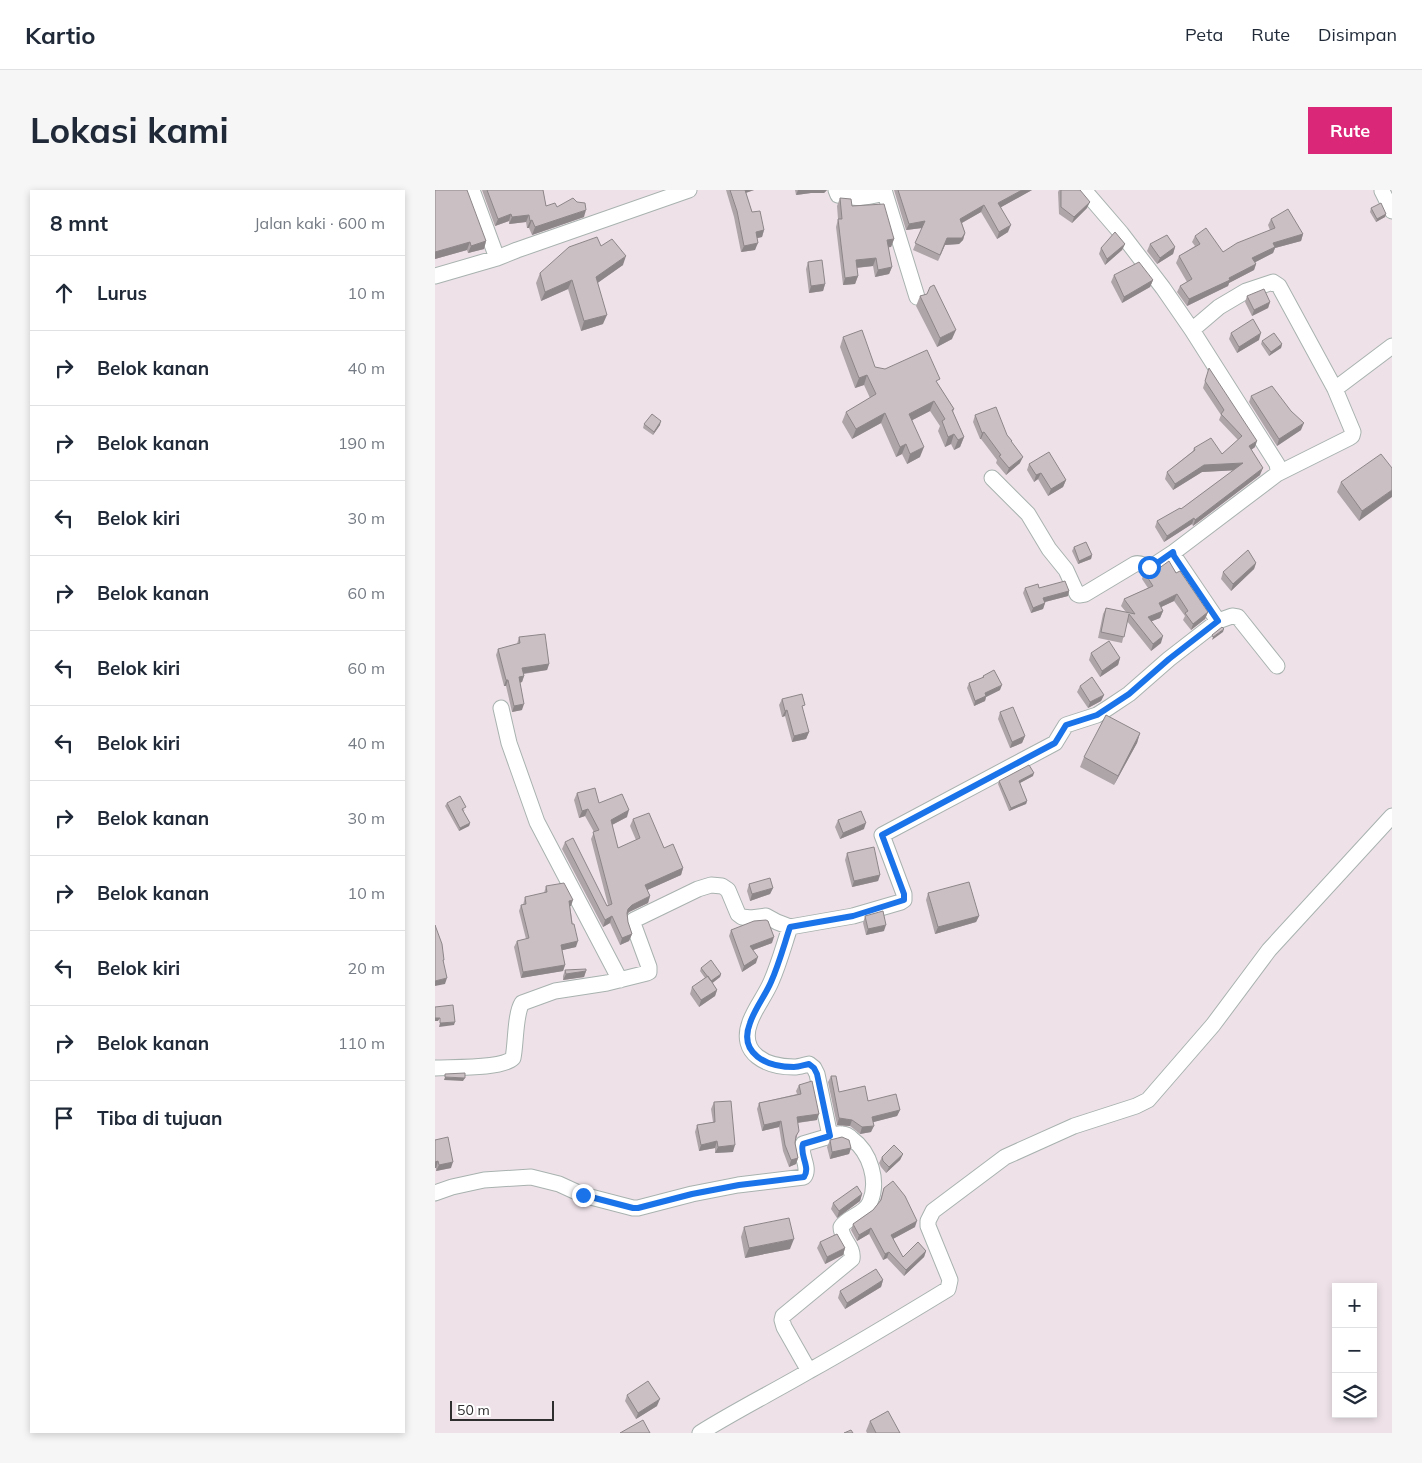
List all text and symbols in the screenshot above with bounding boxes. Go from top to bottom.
text: Kartio [25,20,96,50]
text: Peta [1185,23,1223,46]
text: Rute [1251,23,1290,46]
text: Disimpan [1318,23,1397,46]
button: Rute [1308,107,1392,154]
text: Lokasi kami [30,108,229,152]
text: 8 mnt [50,210,108,236]
text: Jalan kaki · 600 m [254,213,385,233]
icon: ahead [50,279,78,307]
text: Lurus [97,281,147,305]
text: 10 m [348,283,385,303]
icon: right [50,354,78,382]
text: Belok kanan [97,356,209,380]
text: 40 m [348,358,385,378]
icon: right [50,429,78,457]
text: Belok kanan [97,431,209,455]
text: 190 m [338,433,385,453]
icon: left [50,504,78,532]
text: Belok kiri [97,506,180,530]
text: 30 m [348,508,385,528]
route start [1138,556,1161,579]
icon: right [50,579,78,607]
text: Belok kanan [97,581,209,605]
text: 60 m [348,583,385,603]
icon: left [50,654,78,682]
text: Belok kiri [97,656,180,680]
text: 60 m [348,658,385,678]
icon: left [50,729,78,757]
text: Belok kiri [97,731,180,755]
text: 40 m [348,733,385,753]
icon: right [50,804,78,832]
text: Belok kanan [97,806,209,830]
text: 30 m [348,808,385,828]
icon: right [50,879,78,907]
text: Belok kanan [97,881,209,905]
text: 10 m [348,883,385,903]
icon: left [50,954,78,982]
text: Belok kiri [97,956,180,980]
text: 20 m [348,958,385,978]
icon: right [50,1029,78,1057]
text: Belok kanan [97,1031,209,1055]
text: 110 m [338,1033,385,1053]
icon: arrive [50,1104,78,1132]
text: Tiba di tujuan [97,1106,222,1130]
route end [572,1184,595,1207]
map controls [1332,1283,1377,1418]
button: + [1332,1283,1377,1328]
button: − [1332,1328,1377,1373]
button: layers [1332,1373,1377,1418]
scale bar [450,1398,554,1421]
text: 50 m [457,1401,490,1419]

